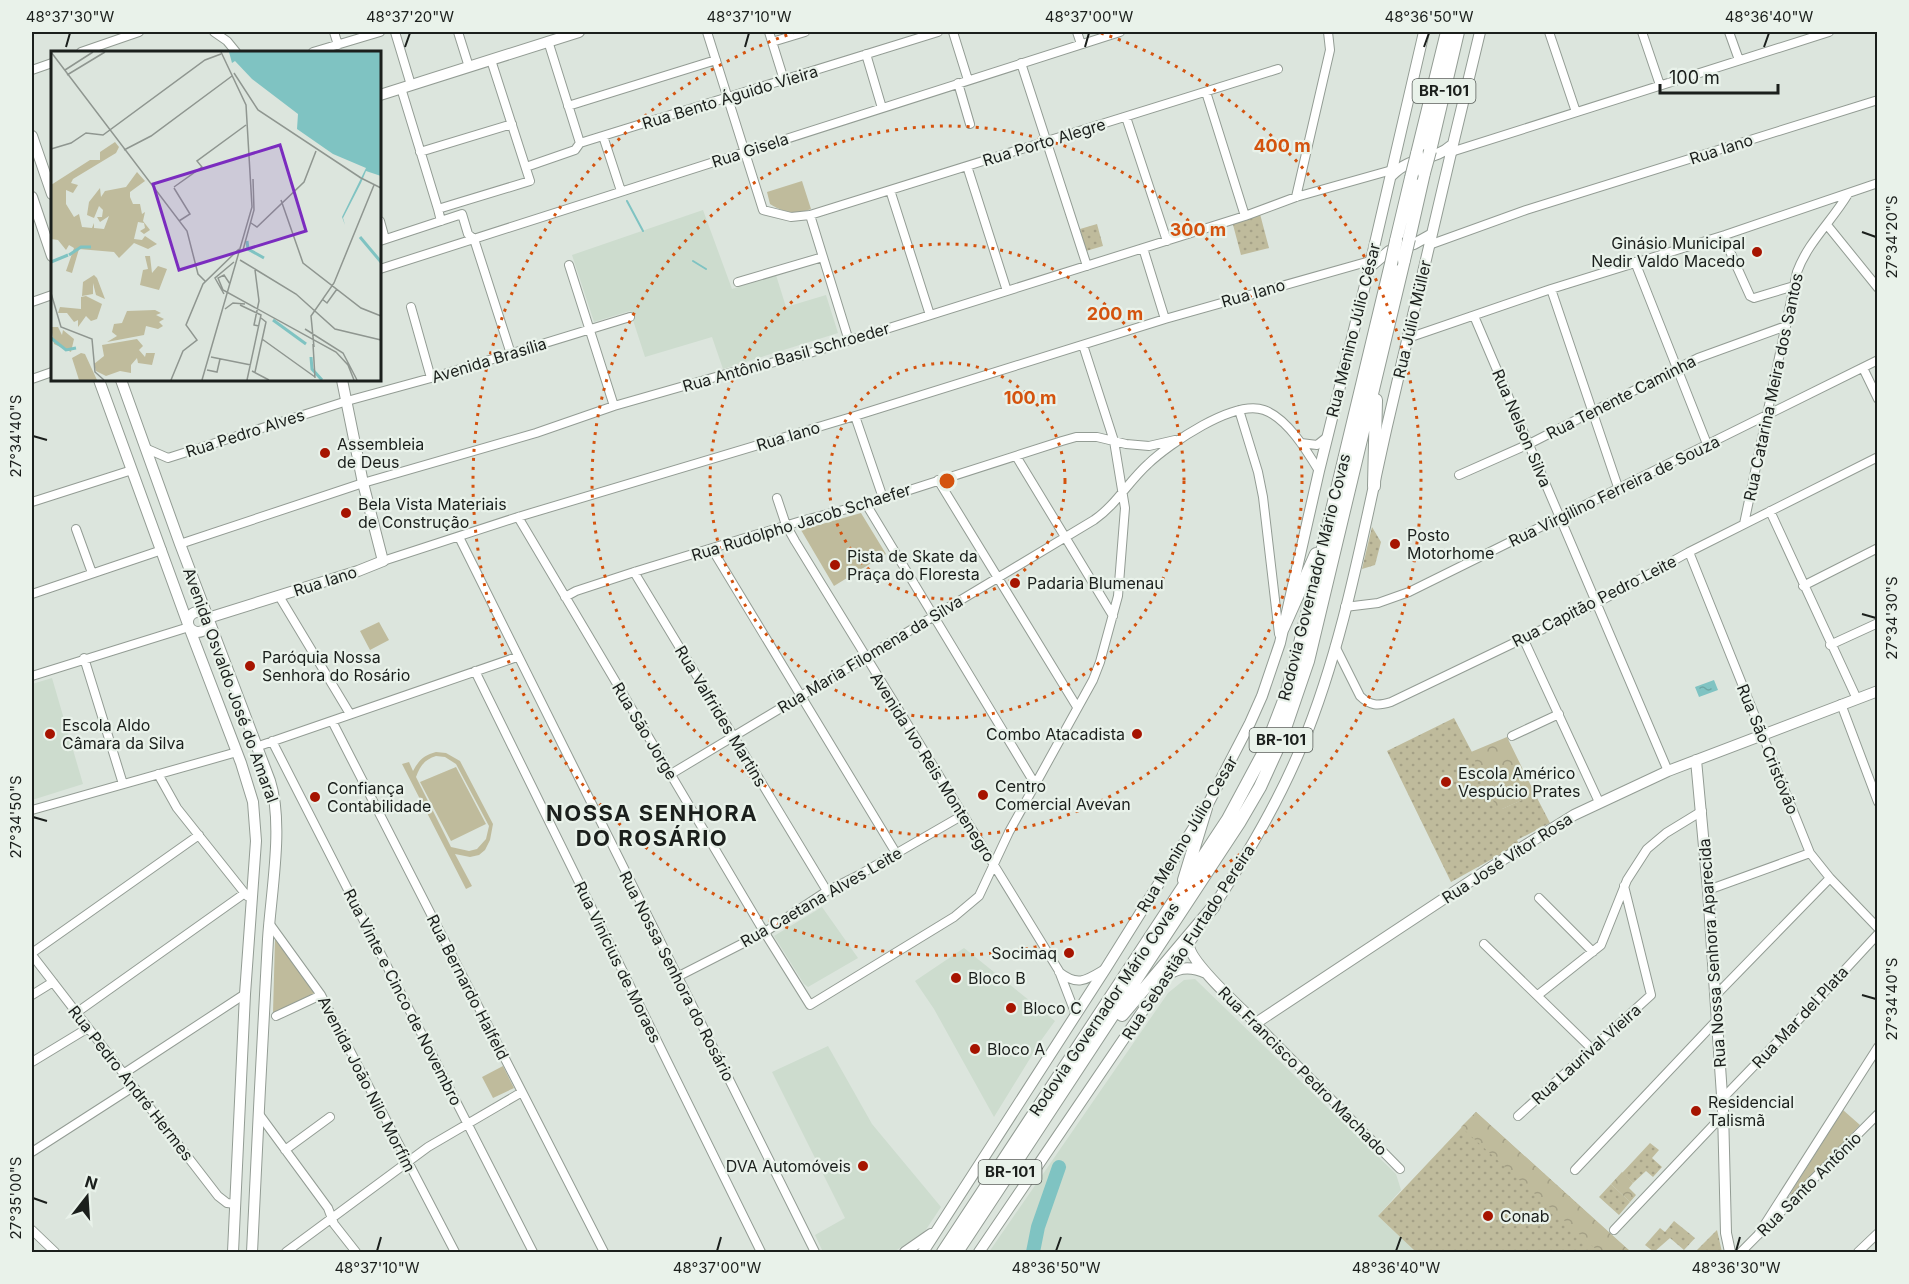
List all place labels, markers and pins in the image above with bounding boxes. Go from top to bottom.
place label: Ginásio Municipal Nedir Valdo Macedo [1591,233,1745,271]
marker: Ginásio Municipal Nedir Valdo Macedo [1750,245,1764,259]
place label: Assembleia de Deus [337,434,424,472]
marker: Assembleia de Deus [318,446,332,460]
centre of rings [937,471,957,491]
place label: Bela Vista Materiais de Construção [358,494,507,532]
marker: Bela Vista Materiais de Construção [339,506,353,520]
place label: Posto Motorhome [1407,525,1494,563]
marker: Posto Motorhome [1388,537,1402,551]
place label: Pista de Skate da Praça do Floresta [847,546,980,584]
marker: Pista de Skate da Praça do Floresta [828,558,842,572]
place label: Padaria Blumenau [1027,573,1164,593]
marker: Padaria Blumenau [1008,576,1022,590]
place label: Paróquia Nossa Senhora do Rosário [262,647,410,685]
marker: Paróquia Nossa Senhora do Rosário [243,659,257,673]
place label: Escola Aldo Câmara da Silva [62,715,184,753]
place label: Combo Atacadista [986,724,1125,744]
marker: Escola Aldo Câmara da Silva [43,727,57,741]
marker: Combo Atacadista [1130,727,1144,741]
place label: Escola Américo Vespúcio Prates [1458,763,1580,801]
marker: Escola Américo Vespúcio Prates [1439,775,1453,789]
place label: Centro Comercial Avevan [995,776,1131,814]
place label: Confiança Contabilidade [327,778,431,816]
marker: Centro Comercial Avevan [976,788,990,802]
marker: Confiança Contabilidade [308,790,322,804]
place label: Socimaq [991,943,1057,963]
marker: Socimaq [1062,946,1076,960]
place label: Bloco B [968,968,1026,988]
marker: Bloco B [949,971,963,985]
place label: Bloco C [1023,998,1082,1018]
marker: Bloco C [1004,1001,1018,1015]
place label: Bloco A [987,1039,1045,1059]
marker: Bloco A [968,1042,982,1056]
place label: Residencial Talismã [1708,1092,1794,1130]
marker: Residencial Talismã [1689,1104,1703,1118]
place label: DVA Automóveis [726,1156,851,1176]
marker: DVA Automóveis [856,1159,870,1173]
place label: Conab [1500,1206,1550,1226]
marker: Conab [1481,1209,1495,1223]

